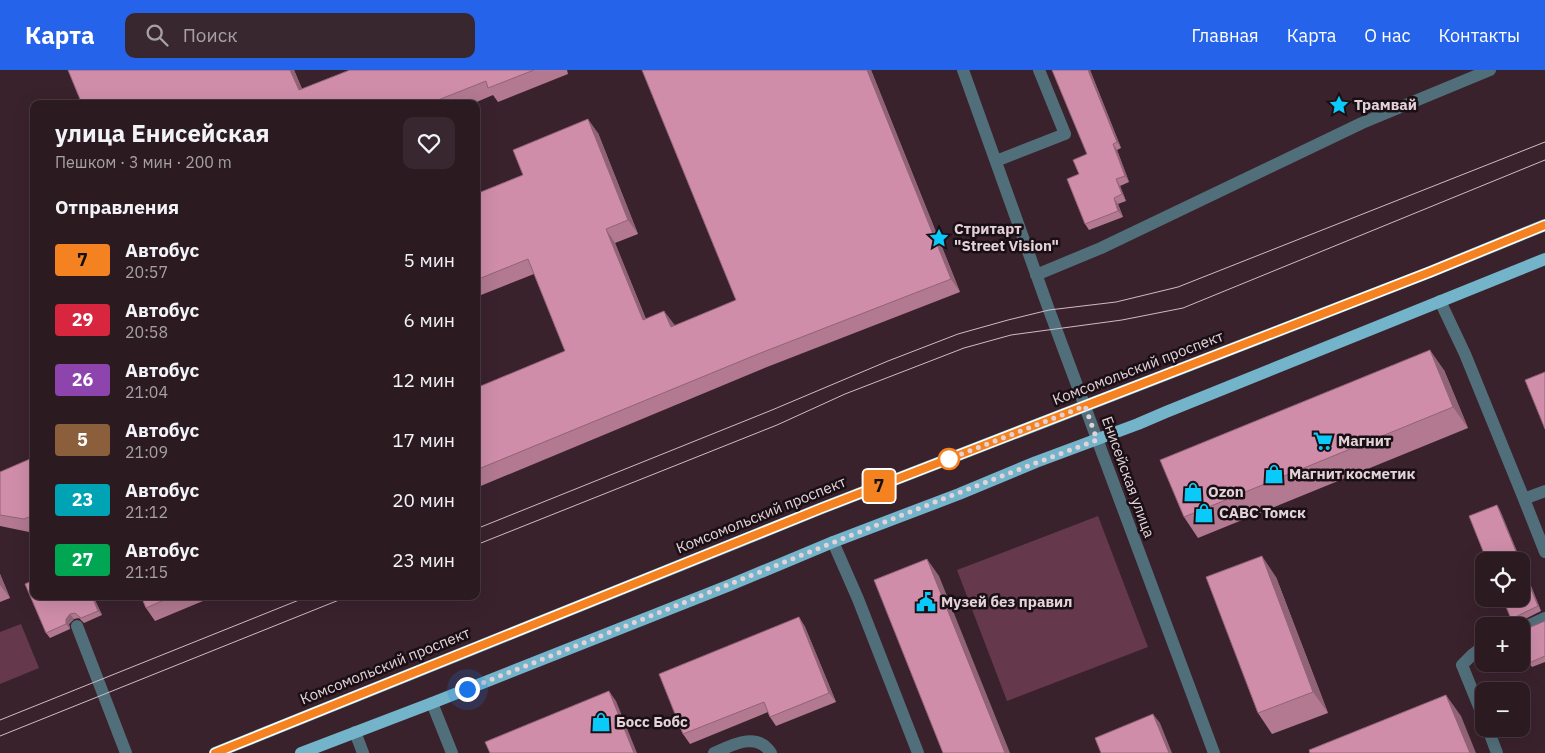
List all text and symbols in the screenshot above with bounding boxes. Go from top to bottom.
search box [125,13,475,58]
text: Карта [25,19,95,51]
icon: search [143,21,171,49]
text: Поиск [183,23,238,47]
text: Главная [1191,24,1259,47]
text: Карта [1287,24,1336,47]
text: О нас [1364,24,1411,47]
text: Контакты [1439,24,1520,47]
place icon: Трамвай [1328,94,1350,116]
place label: Трамвай [1354,95,1417,114]
text: улица Енисейская [55,117,270,149]
button: heart [403,117,455,169]
text: Пешком · 3 мин · 200 m [55,152,232,172]
text: Отправления [55,195,179,219]
place label: Стритарт "Street Vision" [954,219,1059,255]
place icon: Стритарт "Street Vision" [928,227,950,249]
text: Автобус [125,238,199,262]
text: 7 [77,248,88,271]
text: 5 мин [404,248,455,272]
text: 20:57 [125,262,168,282]
text: Автобус [125,298,199,322]
text: 29 [72,308,93,331]
text: 6 мин [404,308,455,332]
text: 20:58 [125,322,168,342]
street label: Комсомольский проспект [1050,326,1226,409]
text: Автобус [125,358,199,382]
text: 26 [72,368,93,391]
text: 12 мин [392,368,455,392]
text: 21:04 [125,382,168,402]
street label: Енисейская улица [1098,414,1159,540]
text: Автобус [125,418,199,442]
text: 5 [77,428,88,451]
text: 17 мин [392,428,455,452]
supermarket icon: Магнит [1312,430,1334,452]
place label: Магнит [1338,431,1392,450]
text: 21:09 [125,442,168,462]
unlabelled marker [938,448,960,470]
shop icon: Магнит косметик [1263,463,1285,485]
place label: Магнит косметик [1289,464,1415,483]
line badge: 7 [863,470,895,502]
street label: Комсомольский проспект [673,472,849,557]
text: 7 [874,474,884,497]
text: Автобус [125,478,199,502]
shop icon: Ozon [1182,481,1204,503]
place label: Ozon [1208,482,1244,501]
text: 23 [72,488,93,511]
text: 20 мин [392,488,455,512]
text: 21:12 [125,502,168,522]
shop icon: САВС Томск [1193,502,1215,524]
place label: САВС Томск [1219,503,1306,522]
text: Автобус [125,538,199,562]
text: 27 [72,548,93,571]
text: 23 мин [392,548,455,572]
map controls [1475,552,1530,737]
button: locate [1475,552,1530,607]
text: 21:15 [125,562,168,582]
public building icon: Музей без правил [915,591,937,613]
place label: Музей без правил [941,592,1072,611]
button: + [1475,617,1530,672]
street label: Комсомольский проспект [297,623,473,708]
your location [455,677,480,702]
button: − [1475,682,1530,737]
shop icon: Босс Бобс [590,711,612,733]
place label: Босс Бобс [616,712,688,731]

